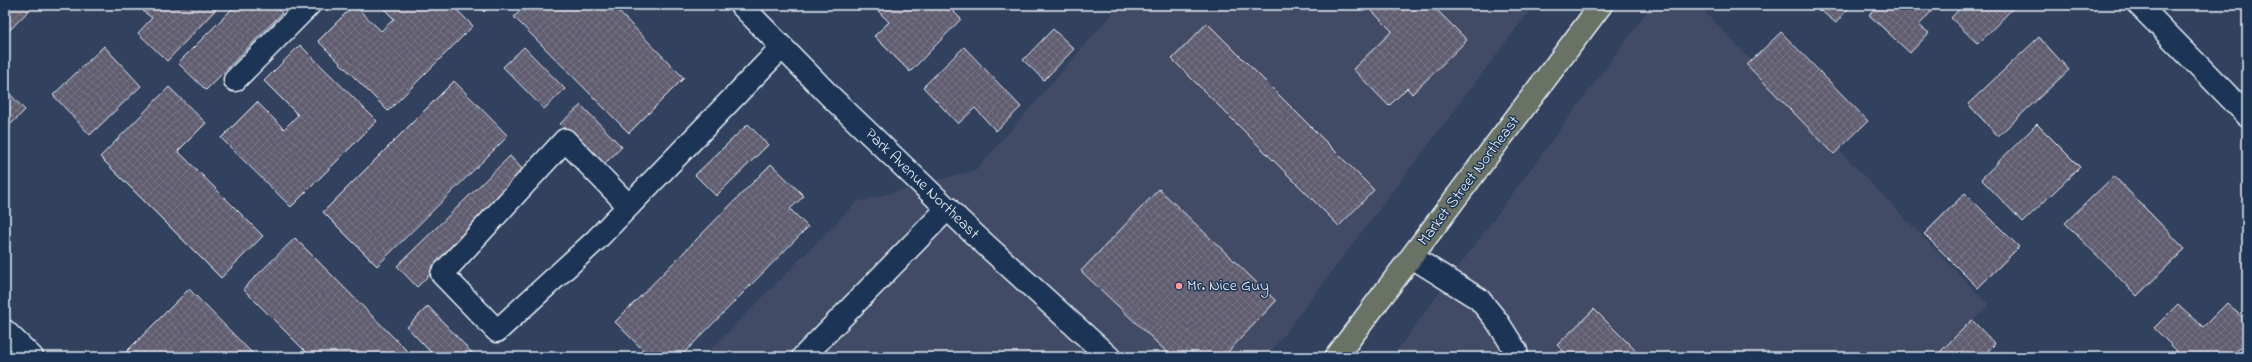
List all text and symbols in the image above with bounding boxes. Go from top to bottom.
street label: Market Street Northeast [1412,110,1526,251]
street label: Park Avenue Northeast [859,123,985,246]
place label: Mr. Nice Guy [1187,274,1269,298]
marker: Mr. Nice Guy [1174,281,1184,291]

